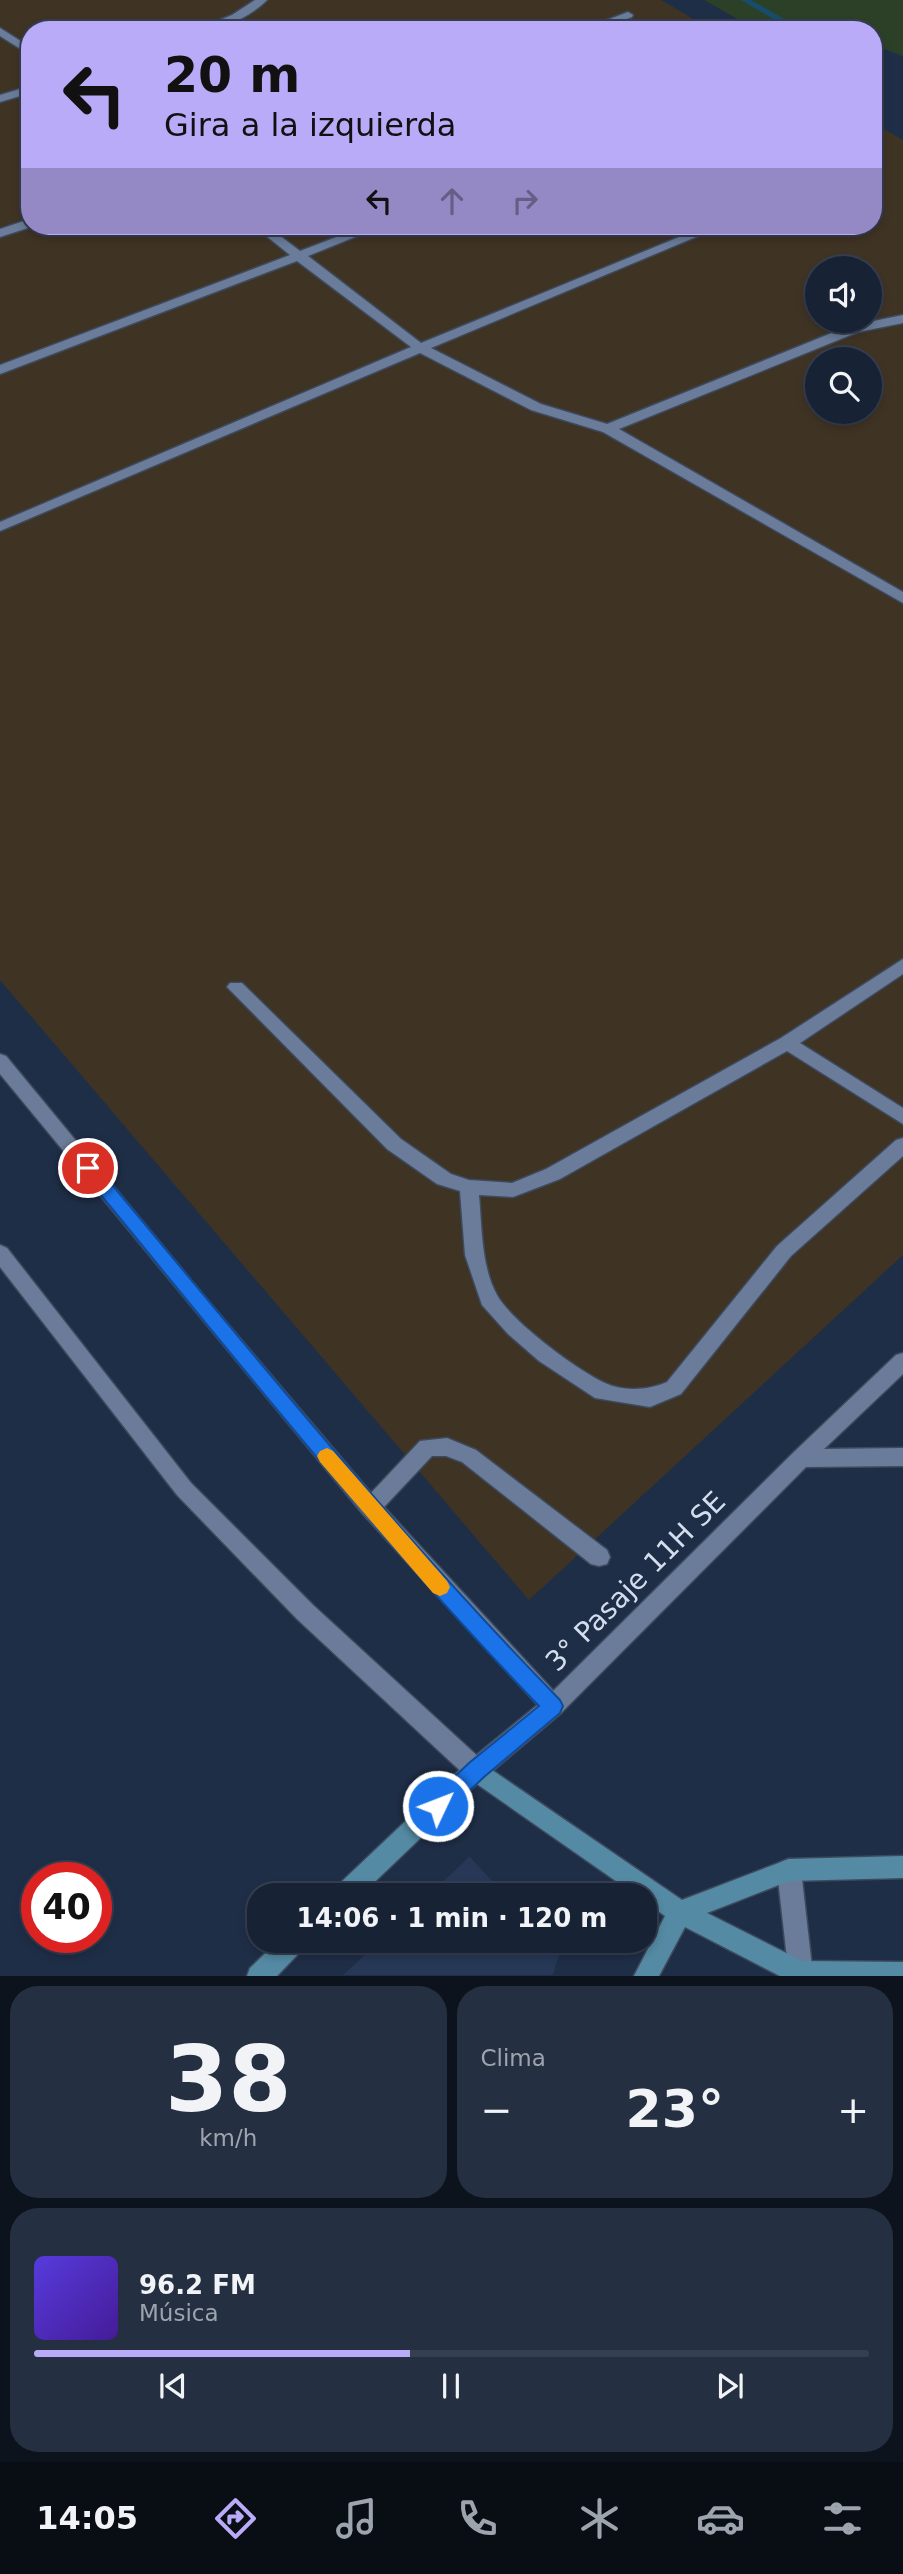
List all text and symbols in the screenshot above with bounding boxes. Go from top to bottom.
text: 20 m [164,47,300,104]
icon: left [49,49,140,140]
text: Gira a la izquierda [164,106,456,144]
icon: left [360,182,398,220]
icon: ahead [433,182,471,220]
icon: right [506,182,544,220]
map controls [805,256,882,424]
button: sound [805,256,882,333]
button: search [805,347,882,424]
pin [58,1138,118,1198]
icon: arrive [69,1149,107,1187]
street label: 3° Pasaje 11H SE [539,1485,732,1678]
position arrow [401,1769,475,1843]
speed limit sign: 40 [21,1862,112,1953]
text: 14:06 · 1 min · 120 m [297,1903,607,1933]
text: 38 [165,2027,292,2132]
text: Clima [481,2045,546,2071]
text: 23° [626,2079,724,2139]
text: − [481,2088,512,2132]
text: + [837,2088,869,2132]
text: km/h [199,2125,257,2151]
text: 96.2 FM [139,2270,256,2300]
text: Música [139,2300,219,2326]
icon: previous [154,2367,192,2405]
icon: pause [432,2367,470,2405]
icon: next [711,2367,749,2405]
icon: directions [211,2494,260,2543]
icon: music [332,2494,381,2543]
icon: phone [453,2494,502,2543]
icon: climate [575,2494,624,2543]
icon: car [696,2494,745,2543]
icon: filters [818,2494,867,2543]
text: 14:05 [36,2499,138,2537]

